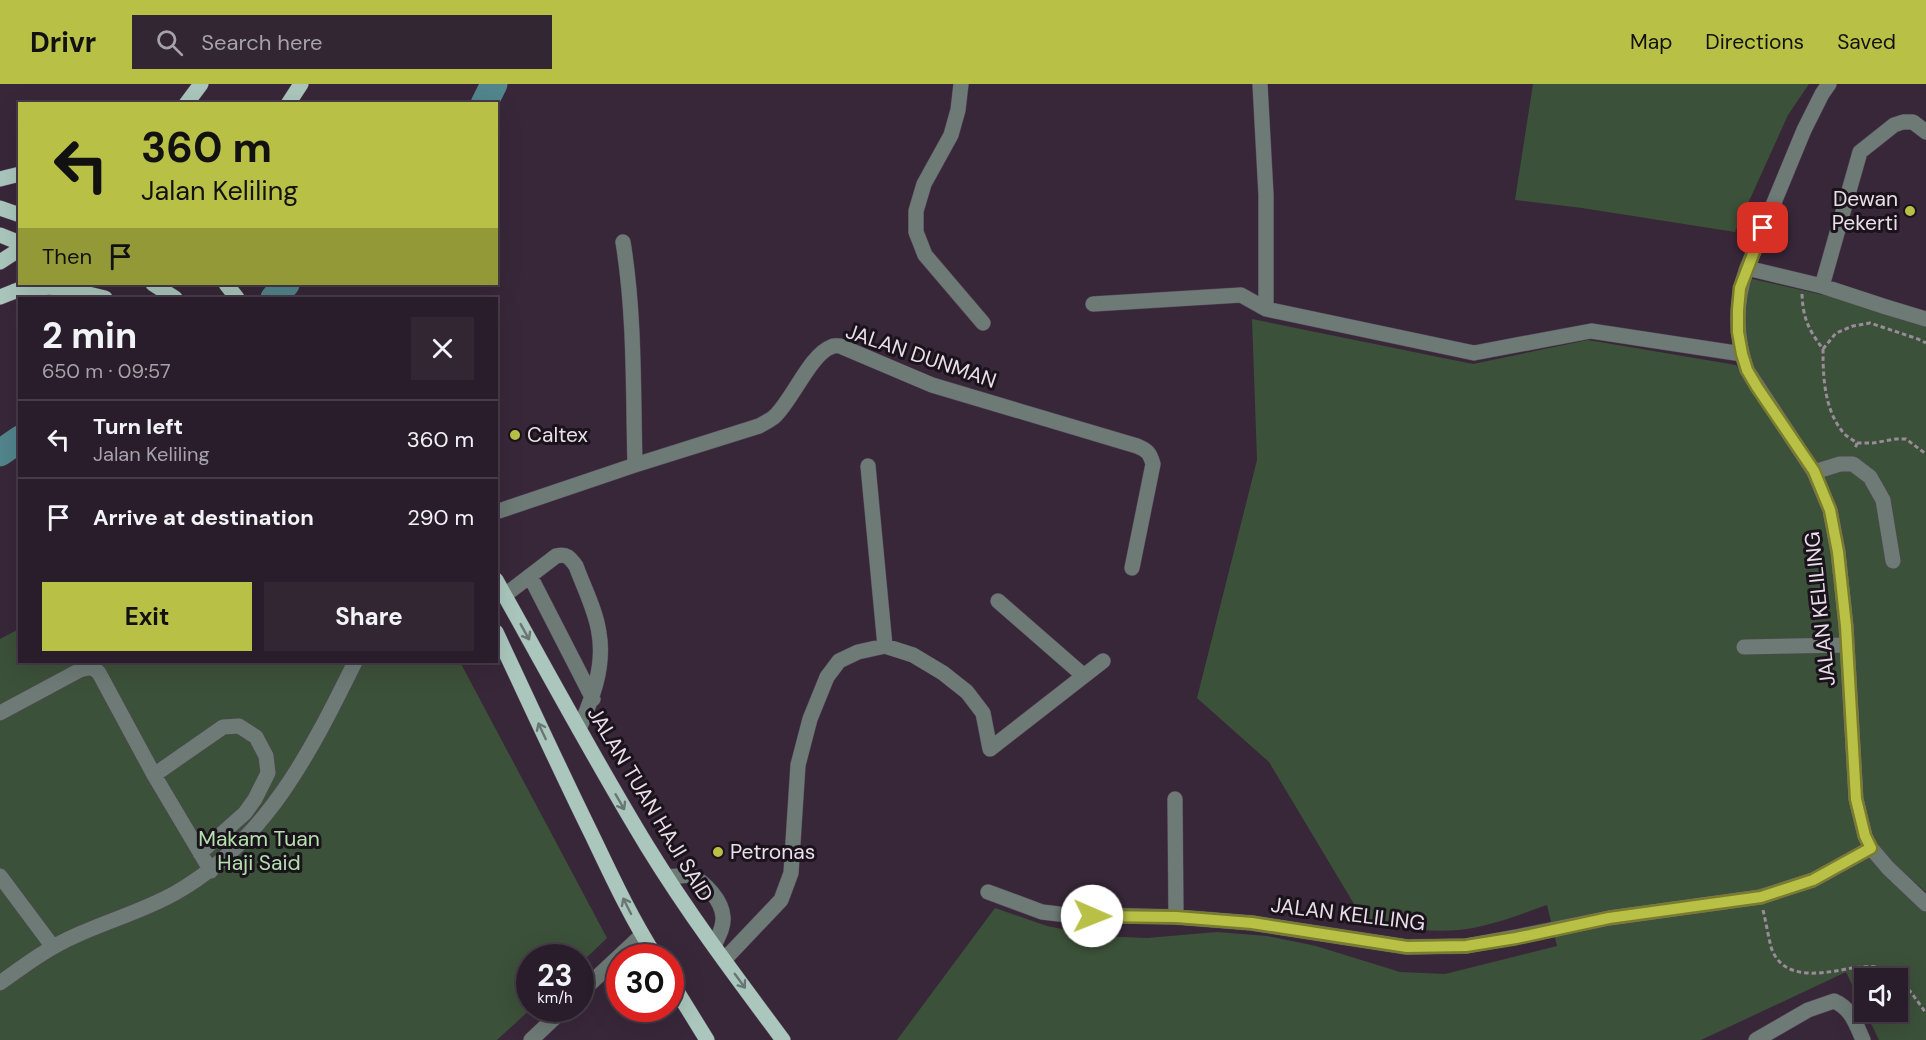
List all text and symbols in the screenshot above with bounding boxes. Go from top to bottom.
search box [132,15,552,69]
text: Drivr [30,24,96,61]
icon: search [153,26,186,59]
text: Search here [201,28,323,57]
text: Map [1630,28,1672,56]
text: Directions [1705,28,1804,56]
text: Saved [1837,28,1896,56]
text: 360 m [141,120,272,175]
icon: left [42,126,120,204]
text: Jalan Keliling [141,173,298,208]
place label: Dewan Pekerti [1832,185,1898,237]
pin [1737,202,1788,253]
marker: Dewan Pekerti [1903,204,1917,218]
icon: arrive [1746,211,1779,244]
icon: arrive [104,240,137,273]
text: Then [42,242,92,271]
text: 2 min [42,312,137,359]
button: close [411,317,474,380]
street label: JALAN DUNMAN [842,317,1000,395]
text: 650 m · 09:57 [42,358,171,384]
text: Turn left [93,412,183,441]
place label: Caltex [527,421,588,449]
icon: left [42,423,75,456]
text: 360 m [407,425,474,454]
marker: Caltex [508,428,522,442]
text: Jalan Keliling [93,441,210,467]
icon: arrive [42,501,75,534]
text: Arrive at destination [93,503,314,532]
text: 290 m [407,503,474,532]
street label: JALAN KELILING [1798,530,1842,688]
button: Exit [42,582,252,651]
button: Share [264,582,474,651]
one-way arrow [520,622,531,640]
street label: JALAN TUAN HAJI SAID [581,701,719,907]
one-way arrow [535,722,547,740]
one-way arrow [615,793,627,810]
park label: Makam Tuan Haji Said [198,825,320,877]
place label: Petronas [730,838,815,866]
marker: Petronas [711,845,725,859]
position arrow [1060,884,1124,948]
street label: JALAN KELILING [1269,891,1427,937]
one-way arrow [621,898,632,916]
speed limit sign: 30 [606,944,684,1022]
text: 23 [537,956,573,995]
map controls [1854,968,1908,1022]
button: sound [1854,968,1908,1022]
one-way arrow [734,973,746,989]
text: km/h [537,988,573,1008]

